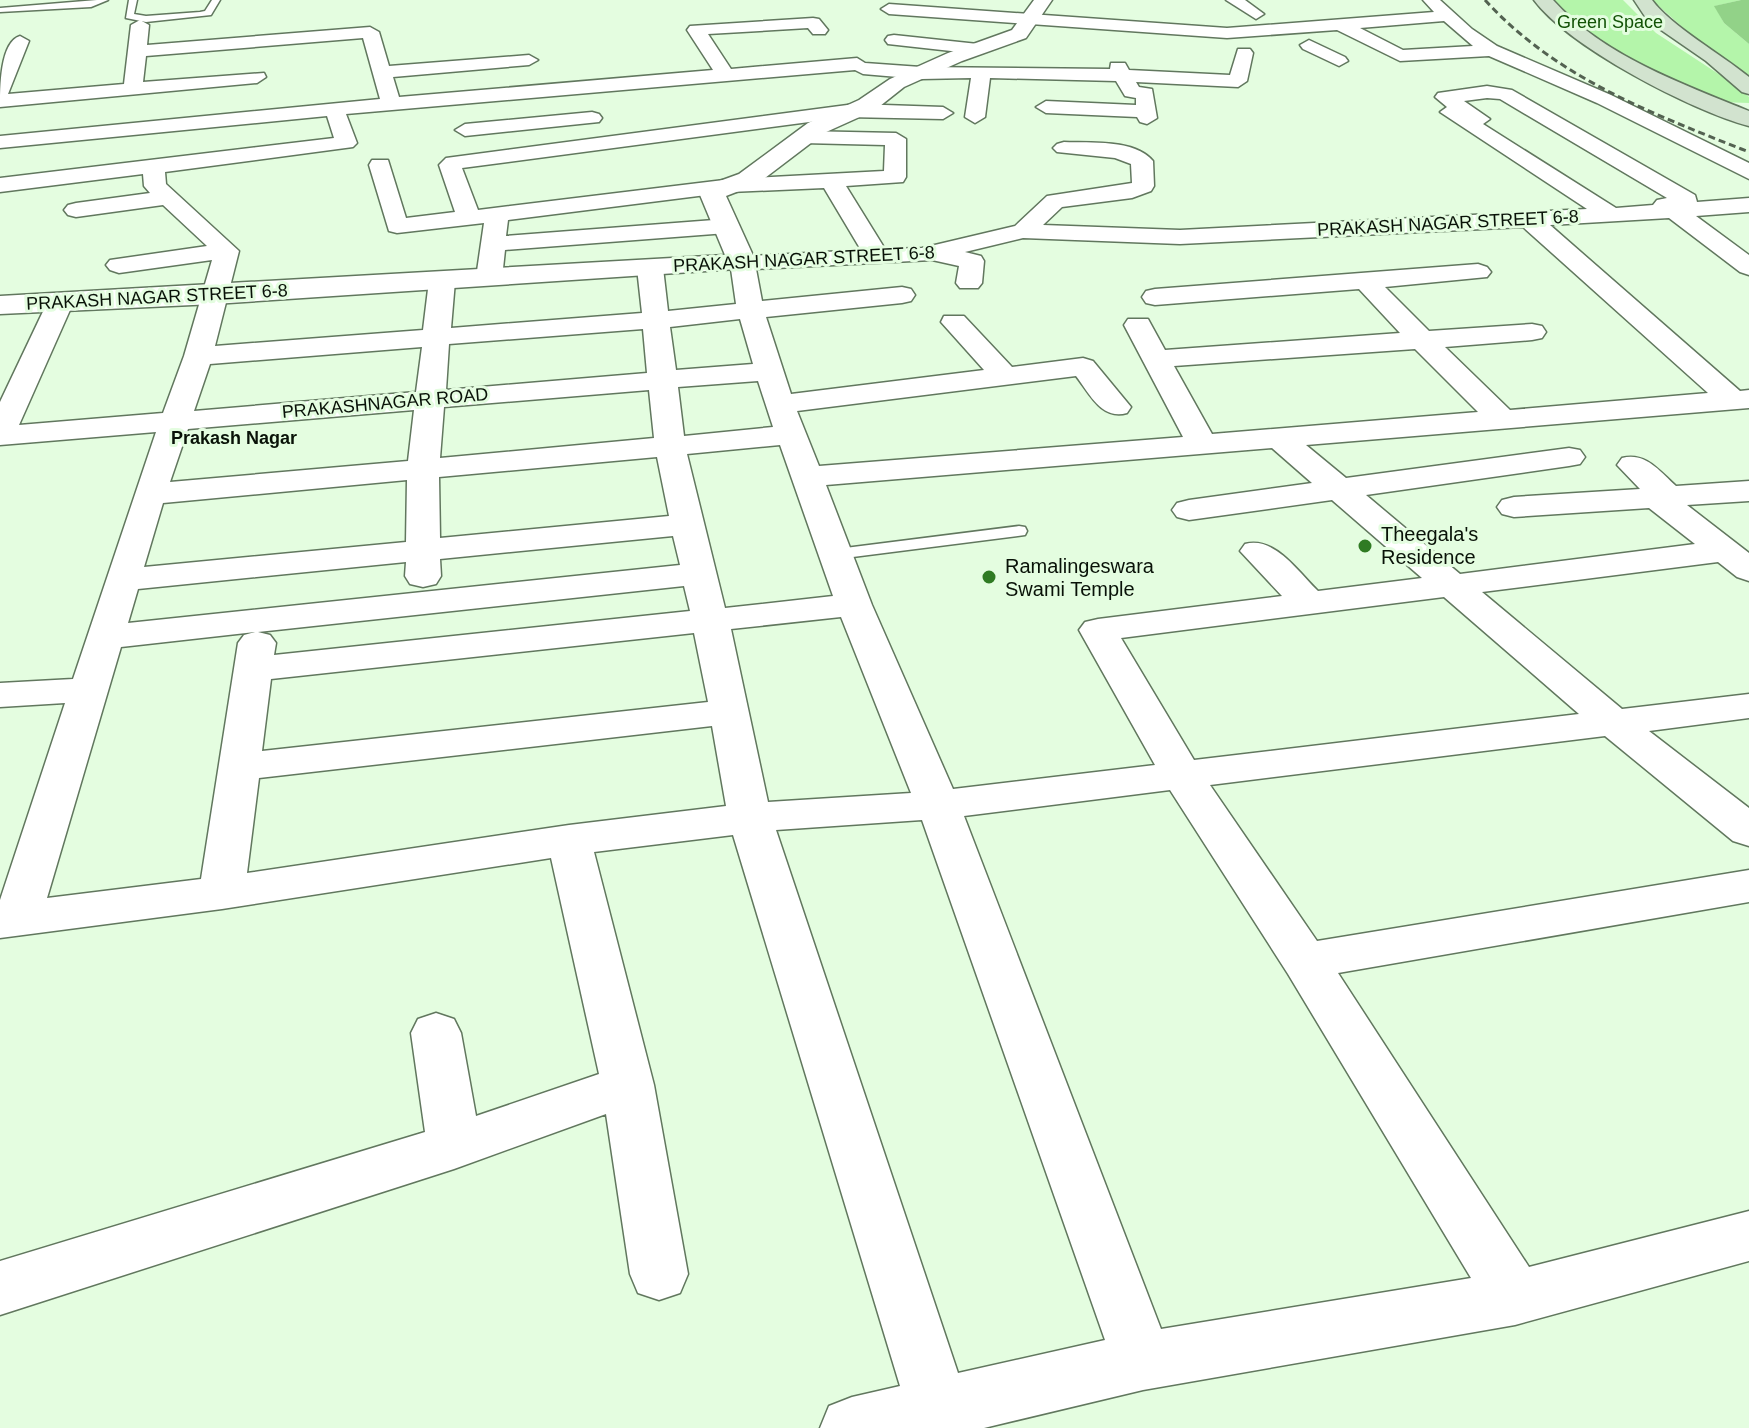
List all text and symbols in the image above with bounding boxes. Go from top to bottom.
park label: Green Space [1557,12,1663,32]
street label: PRAKASH NAGAR STREET 6-8 [1317,206,1579,240]
street label: PRAKASH NAGAR STREET 6-8 [673,242,935,276]
street label: PRAKASH NAGAR STREET 6-8 [26,280,288,314]
street label: PRAKASHNAGAR ROAD [281,384,489,422]
district label: Prakash Nagar [171,428,297,448]
place label: Theegala's Residence [1381,523,1478,568]
marker: Theegala's Residence [1356,537,1374,555]
place label: Ramalingeswara Swami Temple [1005,555,1155,600]
marker: Ramalingeswara Swami Temple [980,568,998,586]

